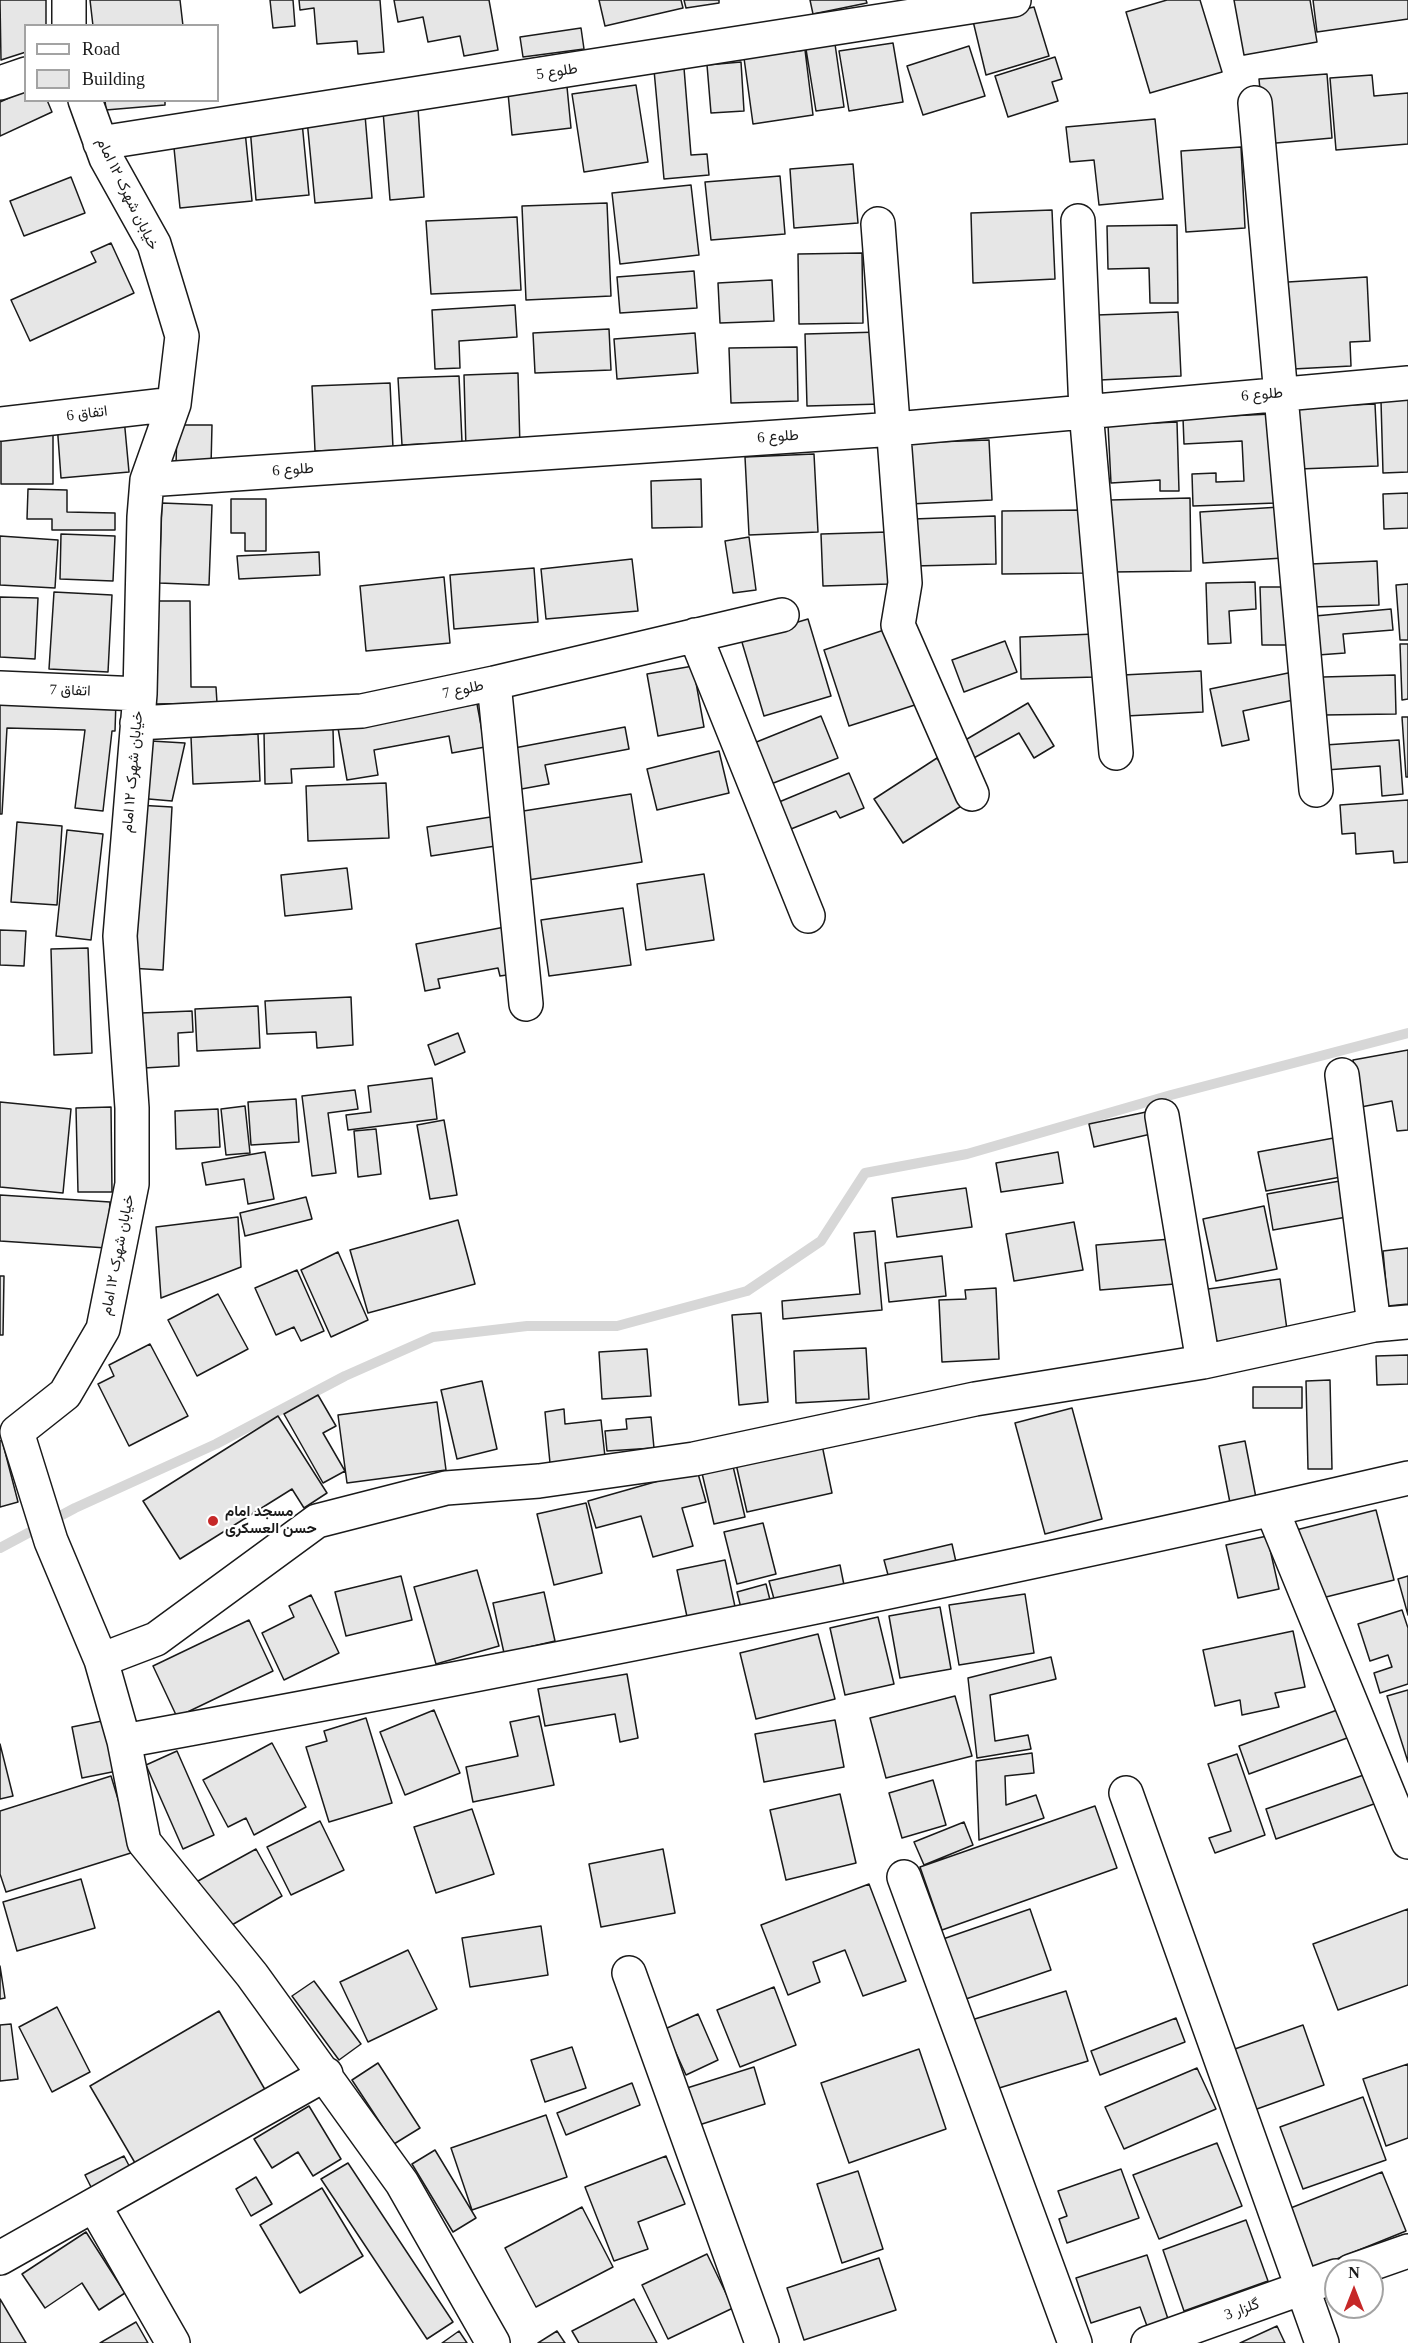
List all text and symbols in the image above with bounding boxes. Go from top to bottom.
legend [24,24,219,102]
text: Road [82,39,120,59]
street label: طلوع 5 [535,60,579,84]
text: Building [82,69,145,89]
street label: خیابان شهرک ۱۲ امام [92,135,162,253]
street label: طلوع 6 [1240,384,1284,406]
street label: اتفاق 6 [66,403,108,425]
street label: طلوع 6 [757,427,799,447]
street label: طلوع 6 [272,460,314,480]
street label: طلوع 7 [441,677,485,703]
street label: اتفاق 7 [49,681,91,701]
street label: خیابان شهرک ۱۲ امام [119,710,147,834]
street label: خیابان شهرک ۱۲ امام [97,1193,139,1317]
place label: مسجد امام حسن العسکری [225,1503,317,1538]
marker: مسجد امام حسن العسکری [206,1514,220,1528]
north arrow [1324,2259,1384,2319]
text: N [1348,2264,1360,2281]
street label: گلزار 3 [1222,2295,1262,2325]

